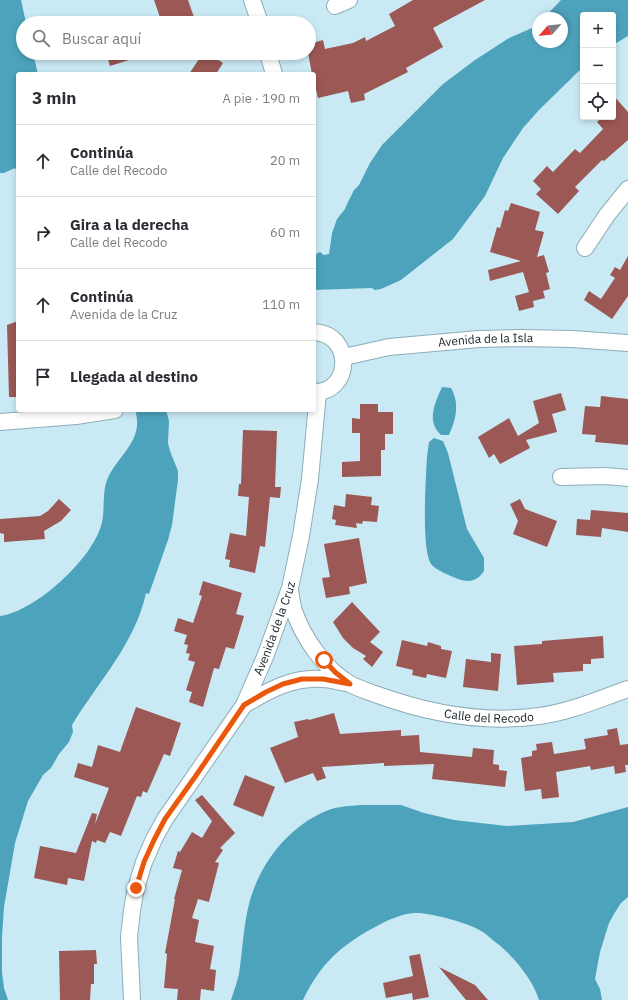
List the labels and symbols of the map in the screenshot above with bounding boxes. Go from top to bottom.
north arrow [532,12,568,48]
street label: Avenida de la Isla [437,330,534,350]
street label: Avenida de la Cruz [250,580,298,678]
route start [315,651,333,669]
street label: Calle del Recodo [443,705,535,726]
route end [127,879,145,897]

